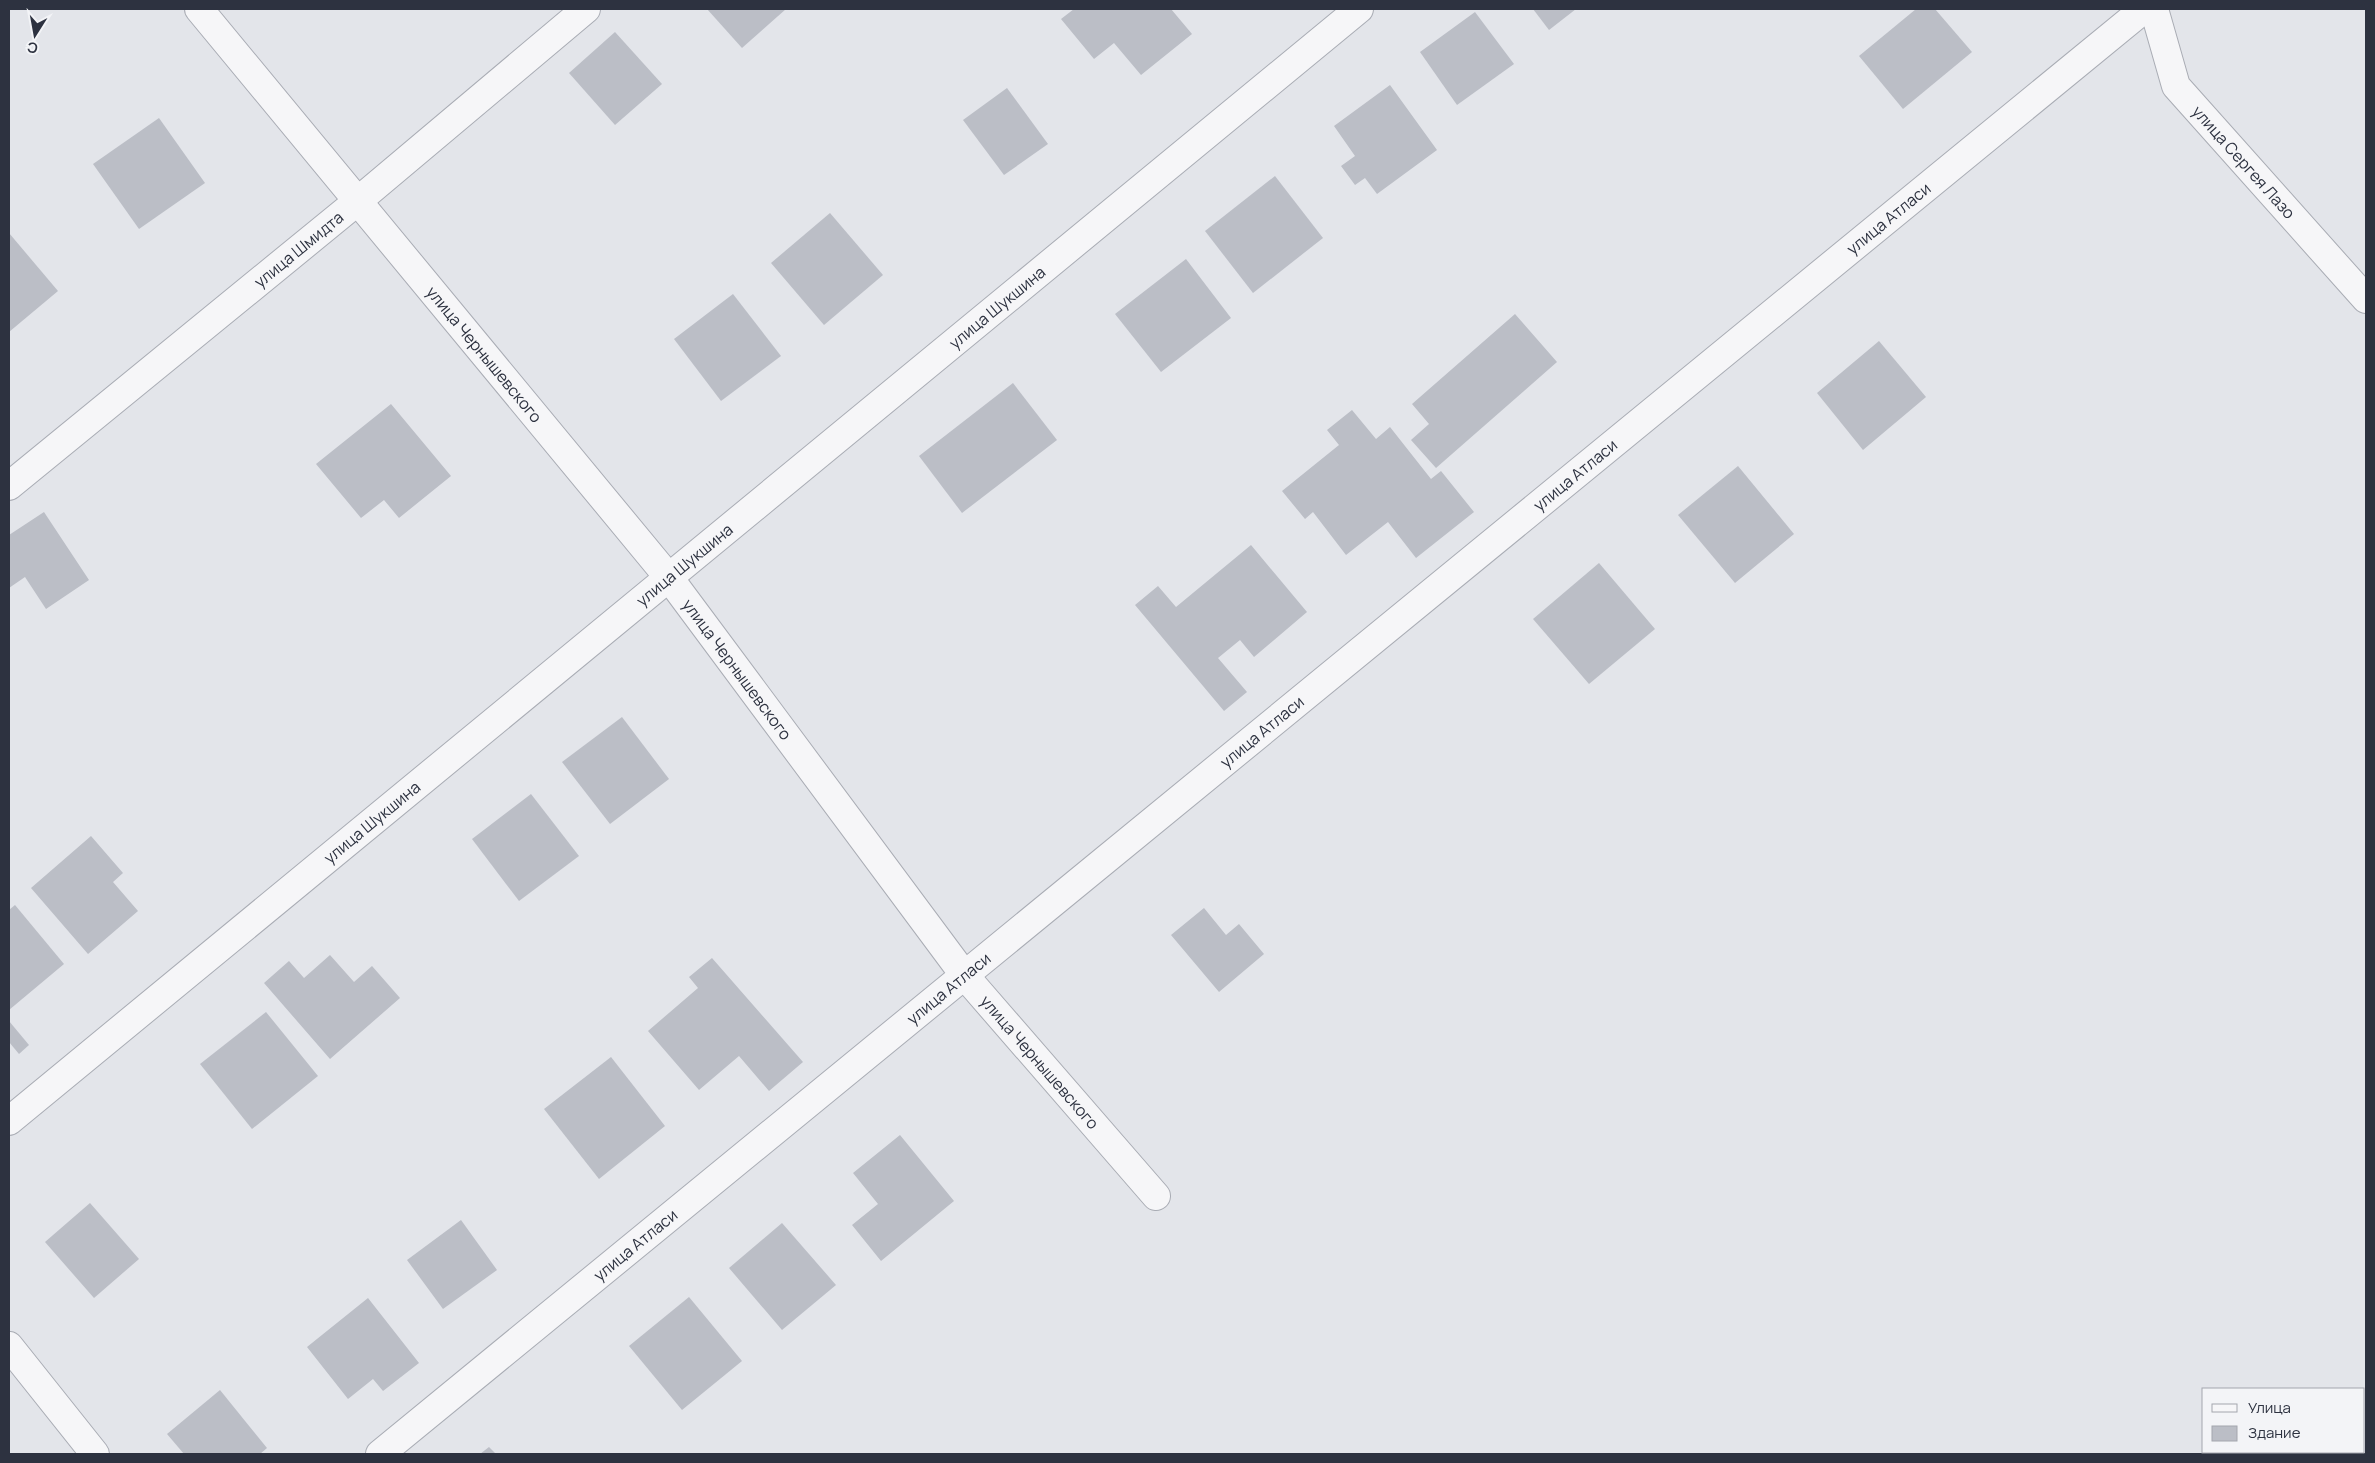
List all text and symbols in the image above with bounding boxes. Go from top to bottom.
north arrow [10,10,60,60]
text: С [26,38,39,59]
street label: улица Сергея Лазо [2187,101,2300,224]
street label: улица Атласи [1842,177,1935,259]
street label: улица Шмидта [249,206,348,292]
street label: улица Шукшина [944,261,1050,353]
street label: улица Чернышевского [421,282,547,427]
street label: улица Атласи [1529,434,1622,516]
street label: улица Шукшина [631,518,737,611]
street label: улица Чернышевского [677,594,797,744]
street label: улица Атласи [1215,691,1309,773]
street label: улица Шукшина [319,776,425,868]
street label: улица Атласи [902,947,995,1029]
street label: улица Чернышевского [975,990,1104,1134]
street label: улица Атласи [589,1204,682,1286]
legend [2202,1388,2365,1453]
text: Улица [2248,1397,2291,1418]
text: Здание [2248,1422,2301,1443]

